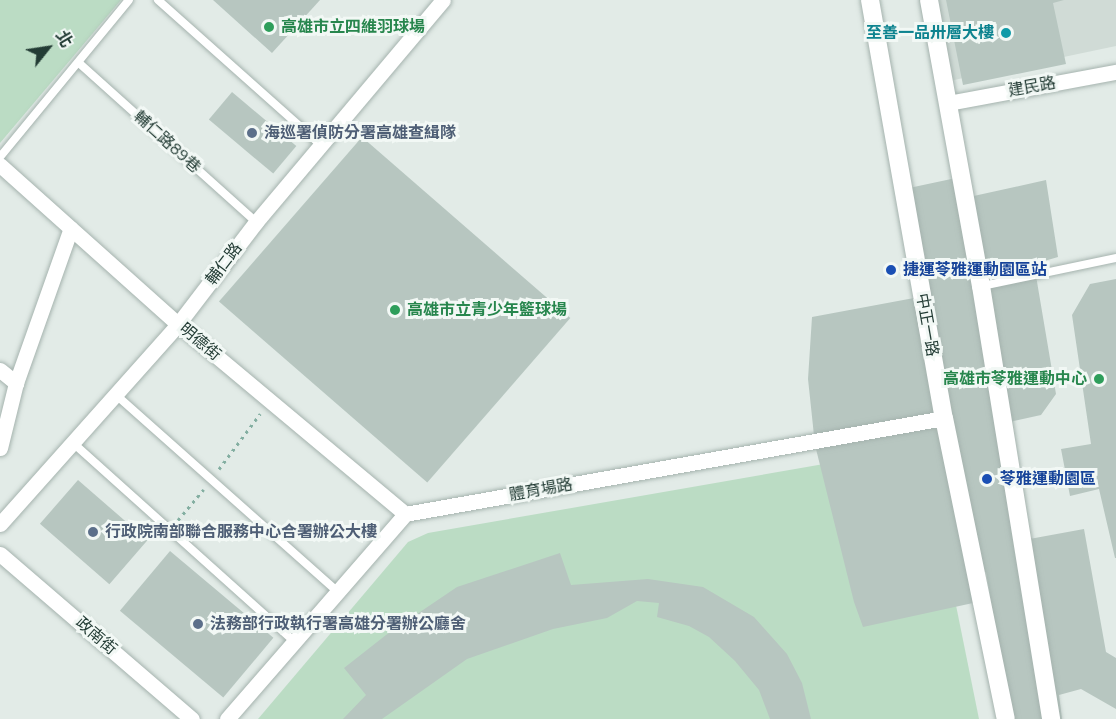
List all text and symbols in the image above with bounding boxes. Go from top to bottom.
place label: 高雄市立四維羽球場 [281,17,425,37]
north arrow [18,18,78,78]
marker: 高雄市立四維羽球場 [262,20,276,34]
place label: 至善一品卅層大樓 [866,23,994,43]
marker: 至善一品卅層大樓 [999,26,1013,40]
text: 北 [50,27,77,51]
street label: 建民路 [1007,73,1057,101]
street label: 輔仁路89巷 [130,107,204,177]
place label: 海巡署偵防分署高雄查緝隊 [264,123,456,143]
marker: 海巡署偵防分署高雄查緝隊 [245,126,259,140]
street label: 輔仁路 [202,239,246,289]
place label: 捷運苓雅運動園區站 [903,260,1047,280]
marker: 捷運苓雅運動園區站 [884,263,898,277]
street label: 中正一路 [912,292,942,358]
place label: 高雄市立青少年籃球場 [407,300,567,320]
marker: 高雄市立青少年籃球場 [388,303,402,317]
street label: 明德街 [175,319,225,365]
place label: 高雄市苓雅運動中心 [943,369,1087,389]
marker: 高雄市苓雅運動中心 [1092,372,1106,386]
place label: 苓雅運動園區 [1000,469,1096,489]
marker: 苓雅運動園區 [978,470,996,488]
street label: 體育場路 [508,475,574,505]
place label: 行政院南部聯合服務中心合署辦公大樓 [105,522,377,542]
marker: 行政院南部聯合服務中心合署辦公大樓 [86,525,100,539]
street label: 政南街 [72,613,120,659]
place label: 法務部行政執行署高雄分署辦公廳舍 [210,614,466,634]
marker: 法務部行政執行署高雄分署辦公廳舍 [191,617,205,631]

